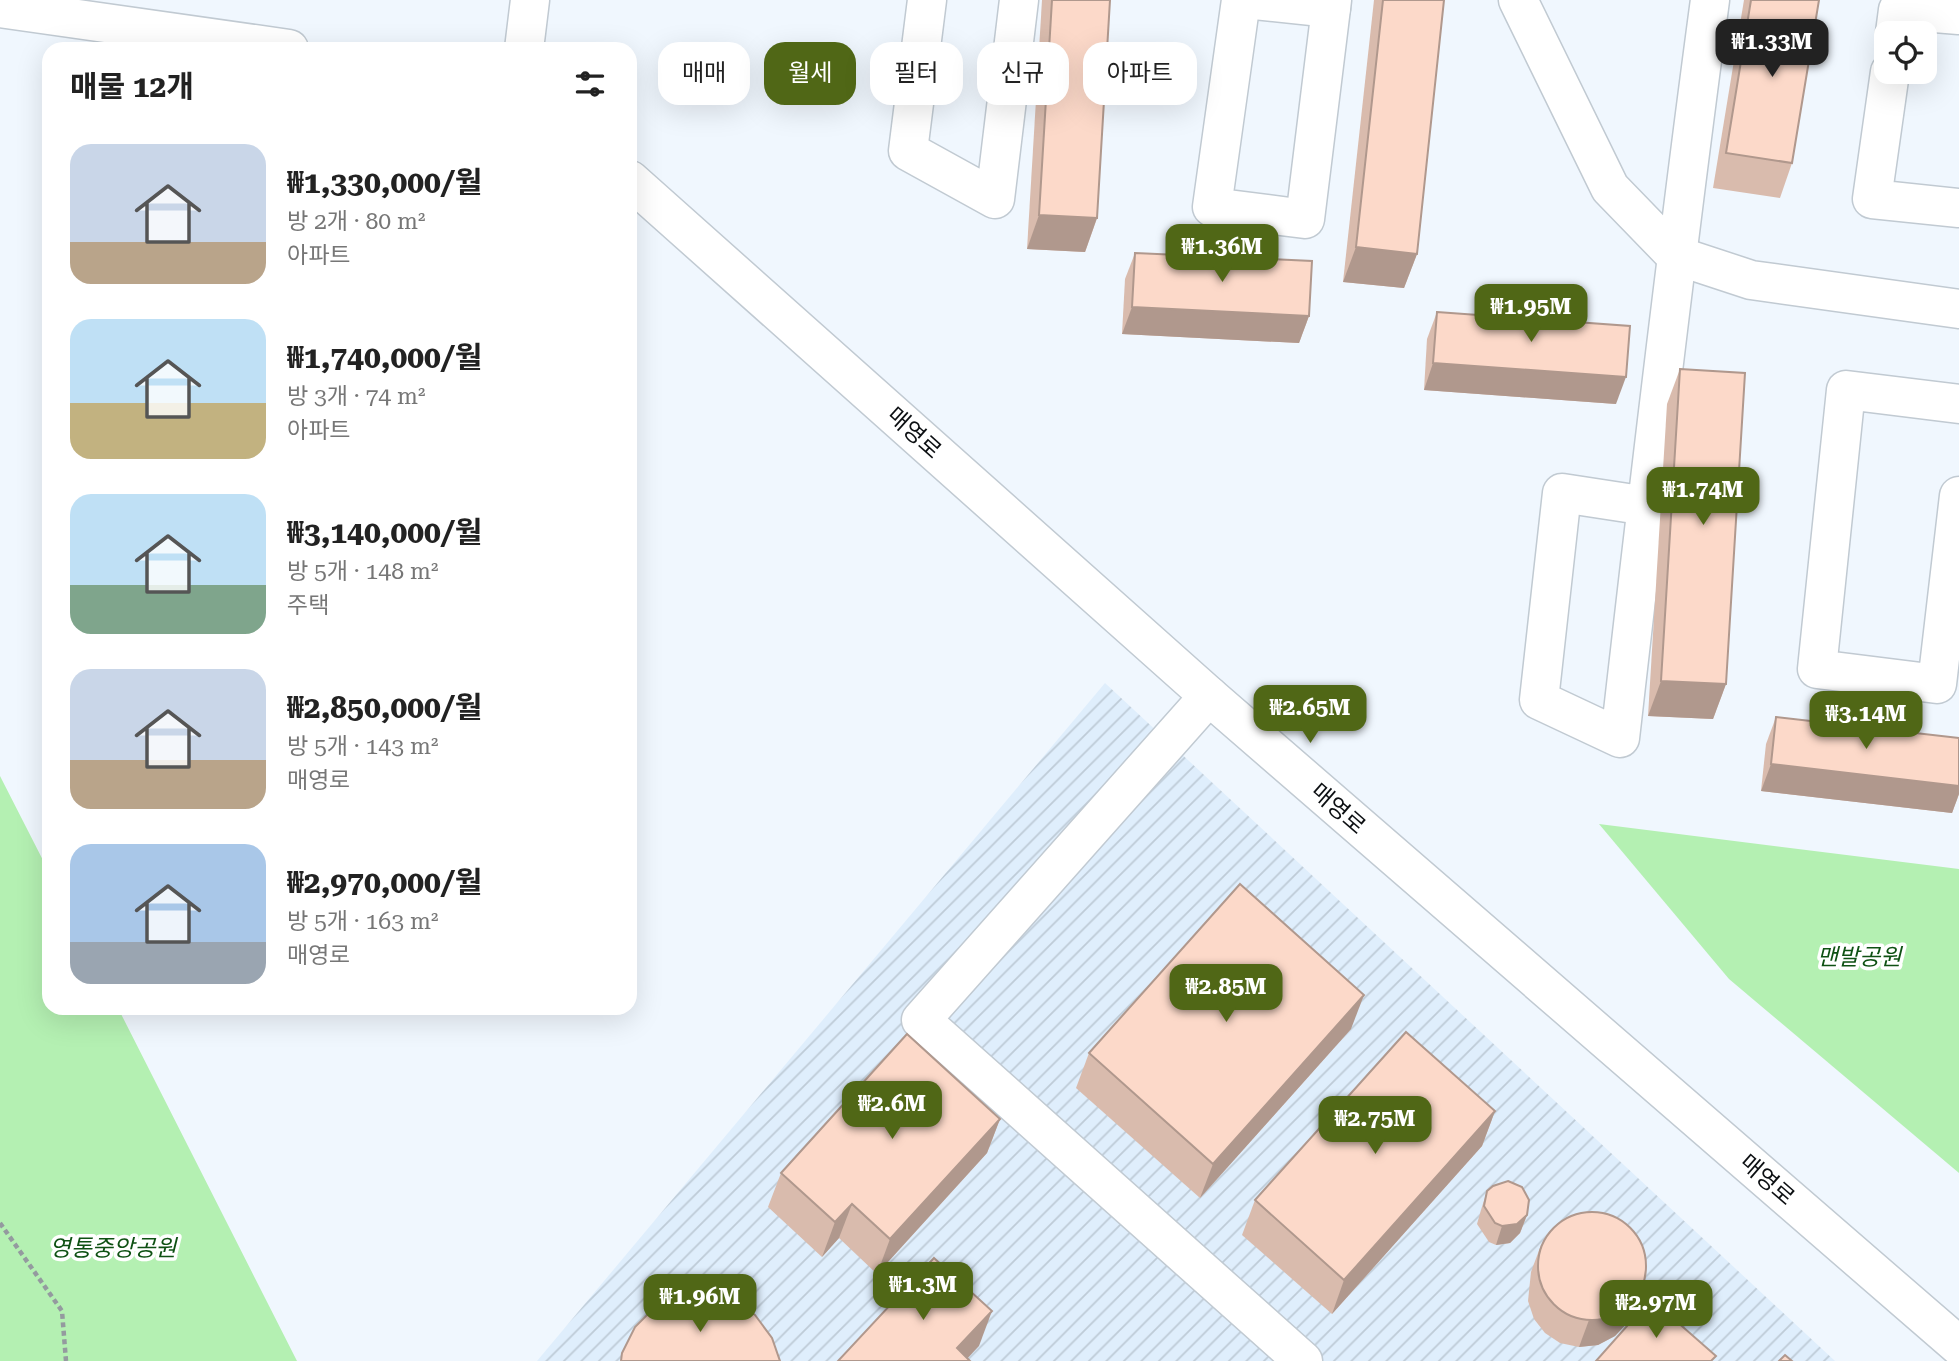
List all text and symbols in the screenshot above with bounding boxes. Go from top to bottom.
pin: ₩1.33M [1715,20,1829,79]
map controls [1874,21,1937,84]
button: locate [1874,21,1937,84]
text: ₩1.33M [1732,28,1812,55]
chip: 매매 [658,42,750,105]
chip: 월세 [764,42,856,105]
chip: 필터 [870,42,963,105]
chip: 신규 [977,42,1069,105]
chip: 아파트 [1083,42,1197,105]
icon: filters [571,65,609,103]
text: 매물 12개 [70,69,194,104]
text: ₩1,330,000/월 [287,165,482,200]
icon: home [126,172,210,256]
text: 방 2개 · 80 m² [287,208,425,235]
pin: ₩1.36M [1165,224,1279,284]
text: ₩1.36M [1182,233,1262,260]
text: 아파트 [287,242,350,269]
pin: ₩1.95M [1474,284,1588,344]
text: ₩1.95M [1491,293,1571,320]
text: ₩1,740,000/월 [287,340,482,375]
icon: home [126,347,210,431]
text: 방 3개 · 74 m² [287,383,425,410]
street label: 매영로 [881,402,947,464]
text: 아파트 [287,417,350,444]
pin: ₩1.74M [1646,468,1760,527]
text: ₩1.74M [1663,476,1743,503]
text: ₩3,140,000/월 [287,515,482,550]
icon: home [126,522,210,606]
text: 방 5개 · 148 m² [287,558,438,585]
text: 주택 [287,592,329,619]
pin: ₩2.65M [1253,686,1367,745]
text: ₩2,850,000/월 [287,690,482,725]
pin: ₩3.14M [1809,692,1923,751]
text: ₩2.65M [1270,694,1350,721]
icon: home [126,697,210,781]
text: ₩3.14M [1826,700,1906,727]
text: 방 5개 · 143 m² [287,733,438,760]
text: 매영로 [287,767,350,794]
street label: 매영로 [1305,778,1371,840]
text: ₩2,970,000/월 [287,865,482,900]
icon: home [126,872,210,956]
text: 방 5개 · 163 m² [287,908,438,935]
text: 매영로 [287,942,350,969]
park label: 맨발공원 [1817,944,1903,971]
pin: ₩2.85M [1169,964,1283,1024]
text: ₩2.85M [1186,973,1266,1000]
pin: ₩2.6M [843,1082,941,1141]
text: ₩2.6M [858,1090,926,1117]
pin: ₩2.75M [1318,1096,1432,1156]
text: ₩2.75M [1335,1105,1415,1132]
street label: 매영로 [1734,1149,1800,1211]
park label: 영통중앙공원 [50,1235,178,1262]
pin: ₩1.3M [874,1262,972,1322]
text: ₩1.3M [889,1271,957,1298]
pin: ₩1.96M [643,1274,757,1334]
pin: ₩2.97M [1599,1280,1713,1340]
text: ₩1.96M [660,1283,740,1310]
text: ₩2.97M [1616,1289,1696,1316]

